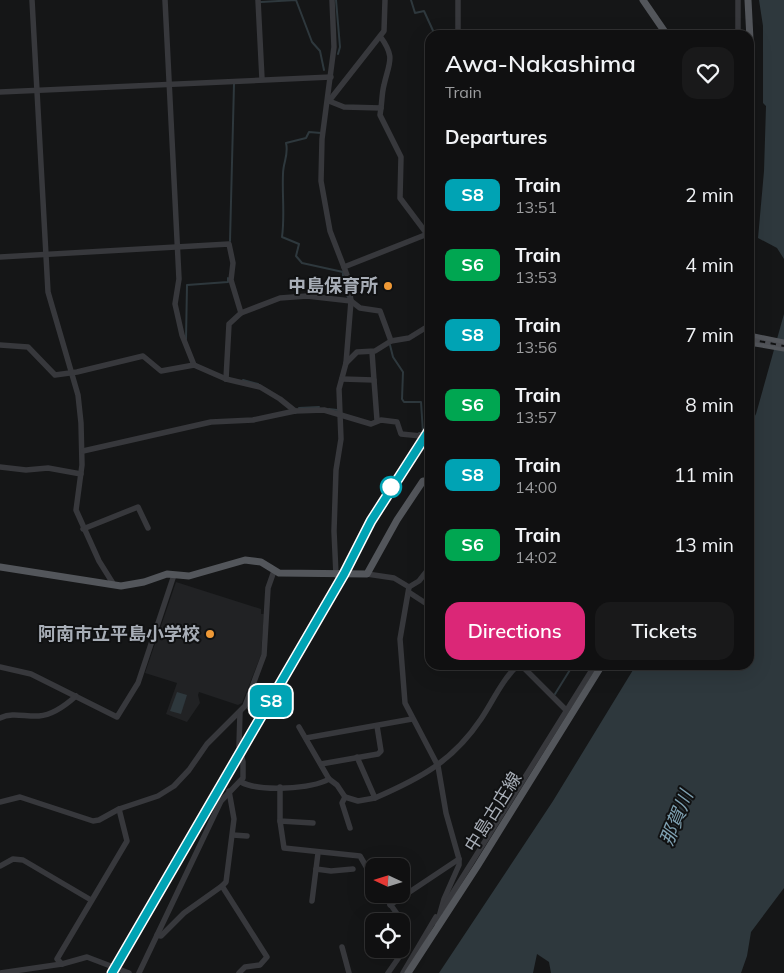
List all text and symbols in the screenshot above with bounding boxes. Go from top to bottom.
button: heart [682,47,734,99]
text: Awa-Nakashima [445,48,636,78]
text: Train [445,82,482,102]
text: Departures [445,125,547,149]
text: Train [515,173,561,197]
text: S8 [461,183,484,206]
text: 2 min [685,183,734,207]
text: 13:51 [515,197,557,217]
text: Train [515,243,561,267]
text: S6 [461,253,484,276]
text: 4 min [685,253,734,277]
text: 13:53 [515,267,557,287]
place label: 中島保育所 [288,274,378,297]
marker: 中島保育所 [382,280,394,292]
text: Train [515,313,561,337]
text: S8 [461,323,484,346]
text: 7 min [685,323,734,347]
text: 13:56 [515,337,557,357]
text: Train [515,383,561,407]
text: S6 [461,393,484,416]
text: 8 min [685,393,734,417]
text: 13:57 [515,407,557,427]
text: Train [515,453,561,477]
text: S8 [461,463,484,486]
text: 11 min [674,463,734,487]
unlabelled marker [380,476,402,498]
text: 14:00 [515,477,557,497]
text: Train [515,523,561,547]
text: S6 [461,533,484,556]
text: 13 min [674,533,734,557]
text: 14:02 [515,547,557,567]
button: Directions [445,602,585,660]
button: Tickets [595,602,734,660]
place label: 阿南市立平島小学校 [38,622,200,645]
marker: 阿南市立平島小学校 [204,628,216,640]
line badge: S8 [248,685,294,717]
text: S8 [260,689,282,712]
street label: 中島古庄線 [459,767,526,856]
water label: 那賀川 [654,785,699,849]
north arrow [365,858,410,902]
map controls [365,858,410,958]
button: locate [365,913,410,958]

